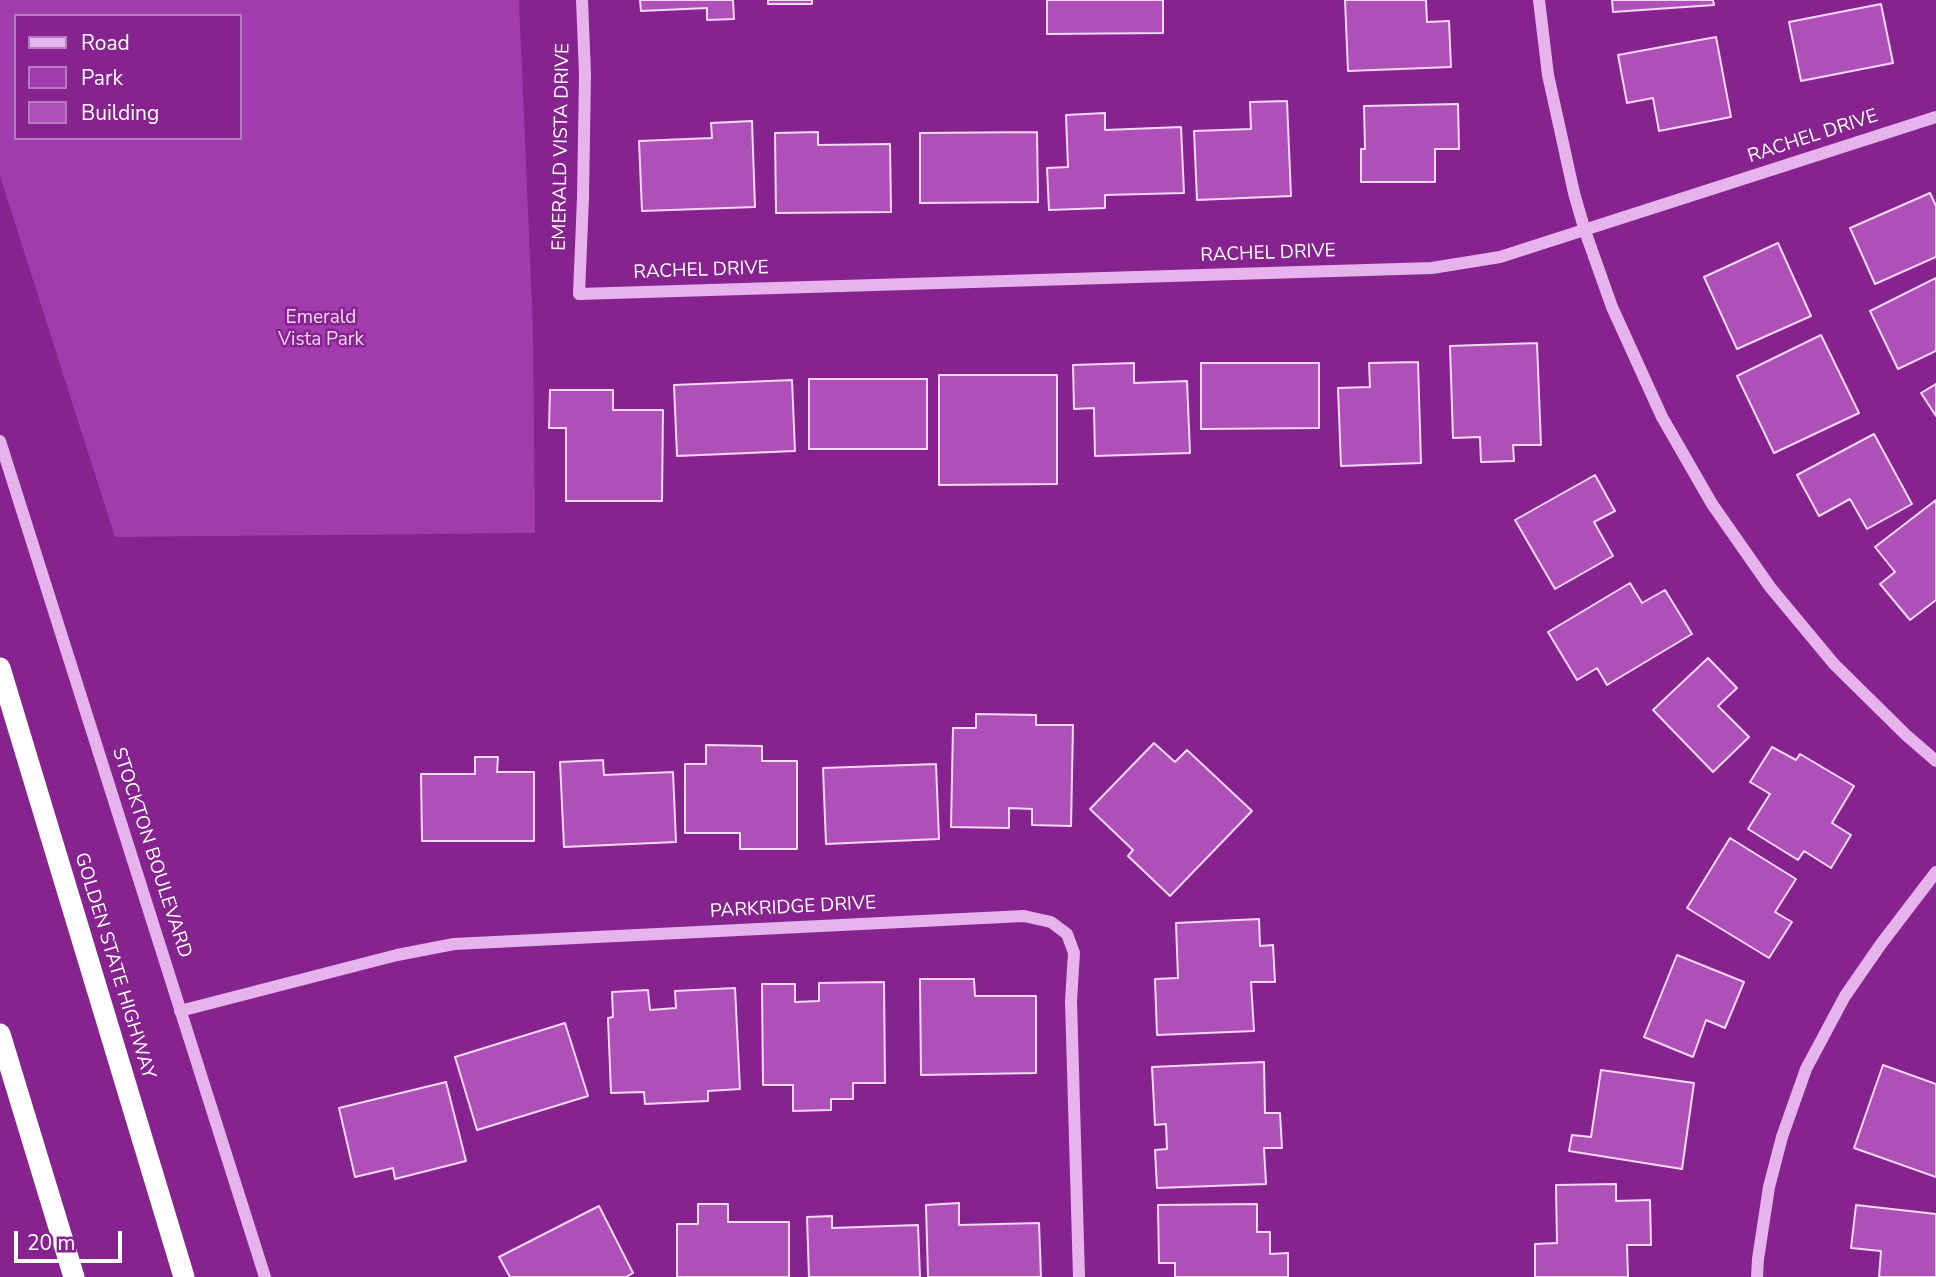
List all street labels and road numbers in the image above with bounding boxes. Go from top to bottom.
street label: EMERALD VISTA DRIVE [549,43,575,251]
street label: RACHEL DRIVE [1745,105,1881,169]
street label: RACHEL DRIVE [1200,240,1336,268]
street label: RACHEL DRIVE [633,257,769,285]
street label: STOCKTON BOULEVARD [106,745,196,961]
street label: GOLDEN STATE HIGHWAY [69,850,159,1082]
street label: PARKRIDGE DRIVE [709,892,877,924]

